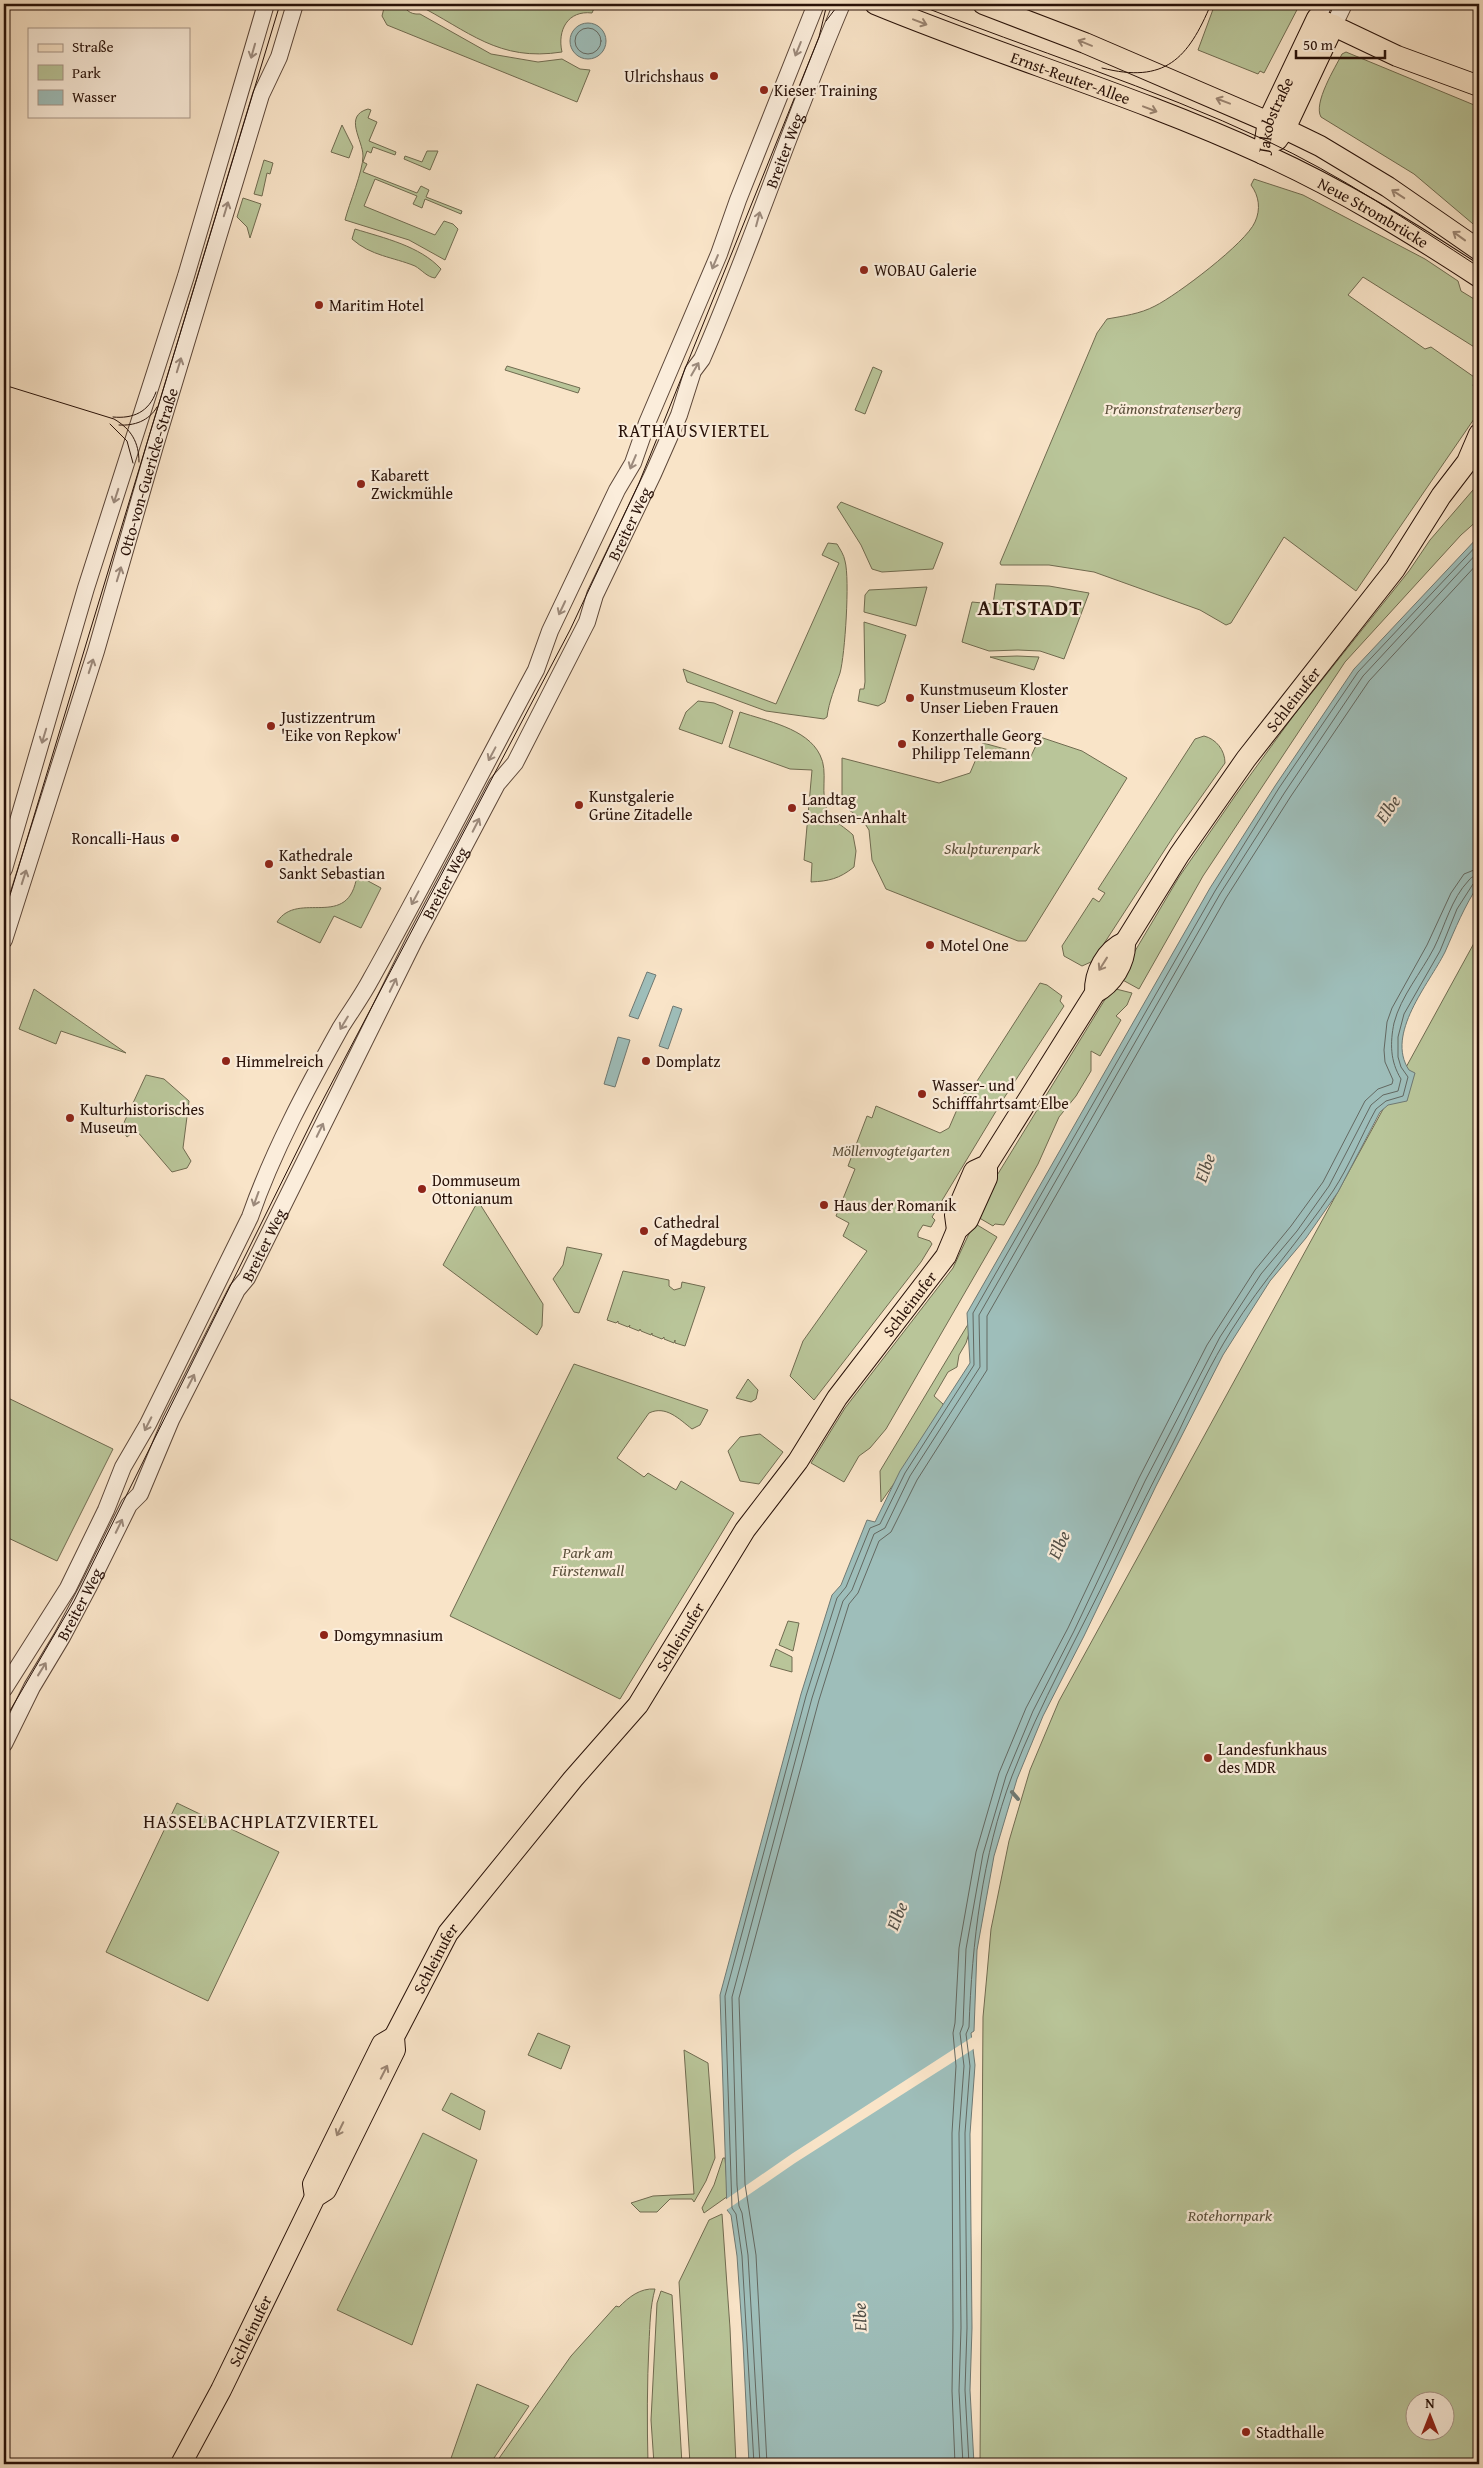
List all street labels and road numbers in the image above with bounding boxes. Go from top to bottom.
street label: Ernst-Reuter-Allee [1008,45,1134,110]
street label: Jakobstraße [1251,73,1299,157]
street label: Breiter Weg [759,109,809,192]
street label: Neue Strombrücke [1314,171,1433,254]
street label: Otto-von-Guericke-Straße [112,385,184,558]
street label: Breiter Weg [601,483,657,565]
street label: Schleinufer [1260,661,1326,737]
street label: Breiter Weg [416,842,474,923]
street label: Breiter Weg [235,1204,292,1286]
street label: Schleinufer [876,1266,943,1342]
street label: Breiter Weg [50,1564,108,1645]
street label: Schleinufer [649,1597,710,1676]
street label: Schleinufer [407,1917,464,1998]
street label: Schleinufer [222,2291,278,2371]

